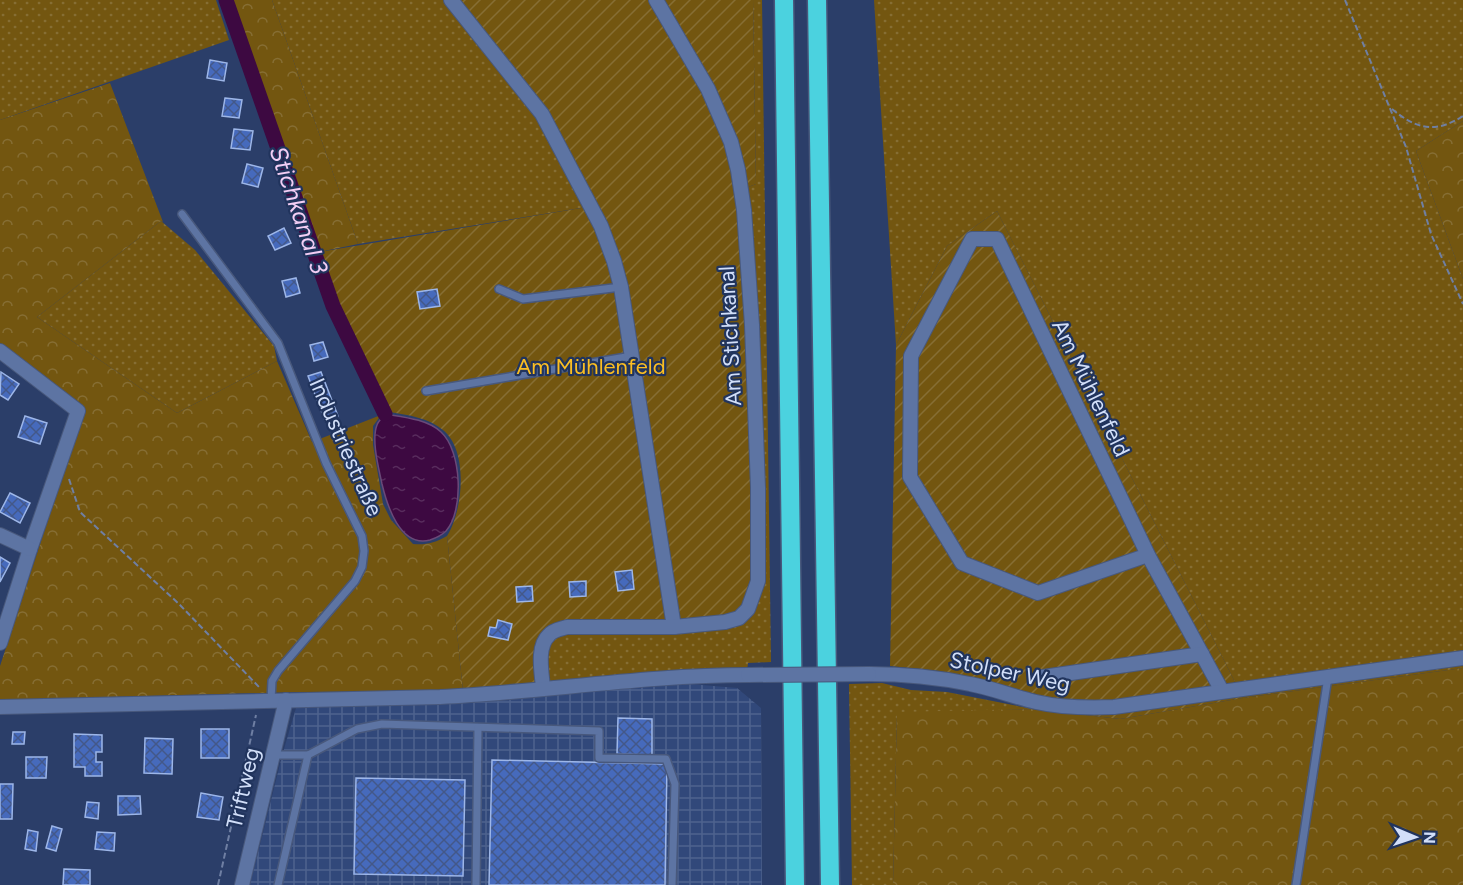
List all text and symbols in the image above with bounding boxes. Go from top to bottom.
water label: Stichkanal 3 [264,142,334,278]
street label: Am Stichkanal [713,265,747,407]
street label: Am Mühlenfeld [1046,315,1136,461]
park label: Am Mühlenfeld [516,353,666,380]
street label: Industriestraße [304,374,388,520]
street label: Stolper Weg [947,646,1073,698]
street label: Triftweg [221,745,265,831]
north arrow [1385,807,1445,867]
text: N [1420,831,1439,844]

